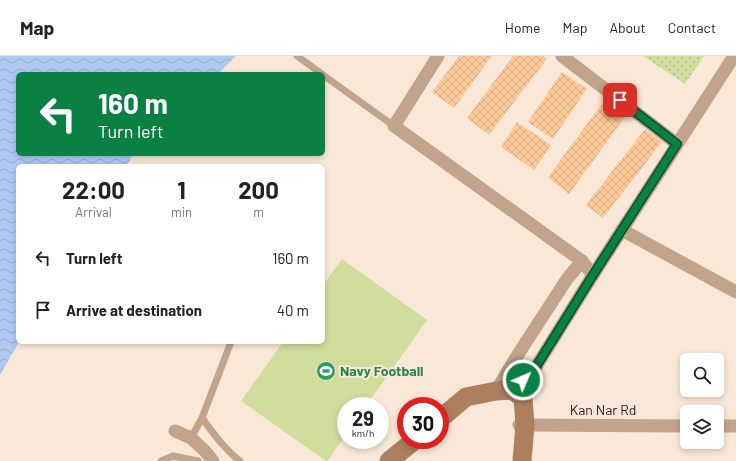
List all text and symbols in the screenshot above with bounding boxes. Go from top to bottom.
text: Map [20,16,54,39]
text: Home [505,19,541,36]
text: Map [563,19,587,36]
text: About [609,19,646,36]
text: Contact [668,19,716,36]
pin [603,83,637,117]
text: 160 m [98,86,168,120]
icon: left [32,88,84,140]
icon: arrive [609,89,631,111]
text: Turn left [98,120,164,142]
text: 22:00 [62,175,125,204]
text: 1 [177,175,186,204]
text: 200 [238,175,279,204]
text: Arrival [75,204,112,220]
text: min [171,204,192,220]
text: m [253,204,264,220]
icon: left [32,247,54,269]
text: Turn left [66,249,122,267]
text: 160 m [272,249,309,267]
icon: arrive [32,299,54,321]
text: Arrive at destination [66,301,202,319]
text: 40 m [277,301,309,319]
map controls [680,353,724,449]
button: search [680,353,724,397]
position arrow [502,359,544,401]
sports icon: Navy Football [315,360,337,382]
place label: Navy Football [340,362,424,379]
speed limit sign: 30 [397,397,449,449]
street label: Kan Nar Rd [570,401,636,418]
button: layers [680,405,724,449]
text: 29 [352,406,374,430]
text: km/h [352,427,374,439]

